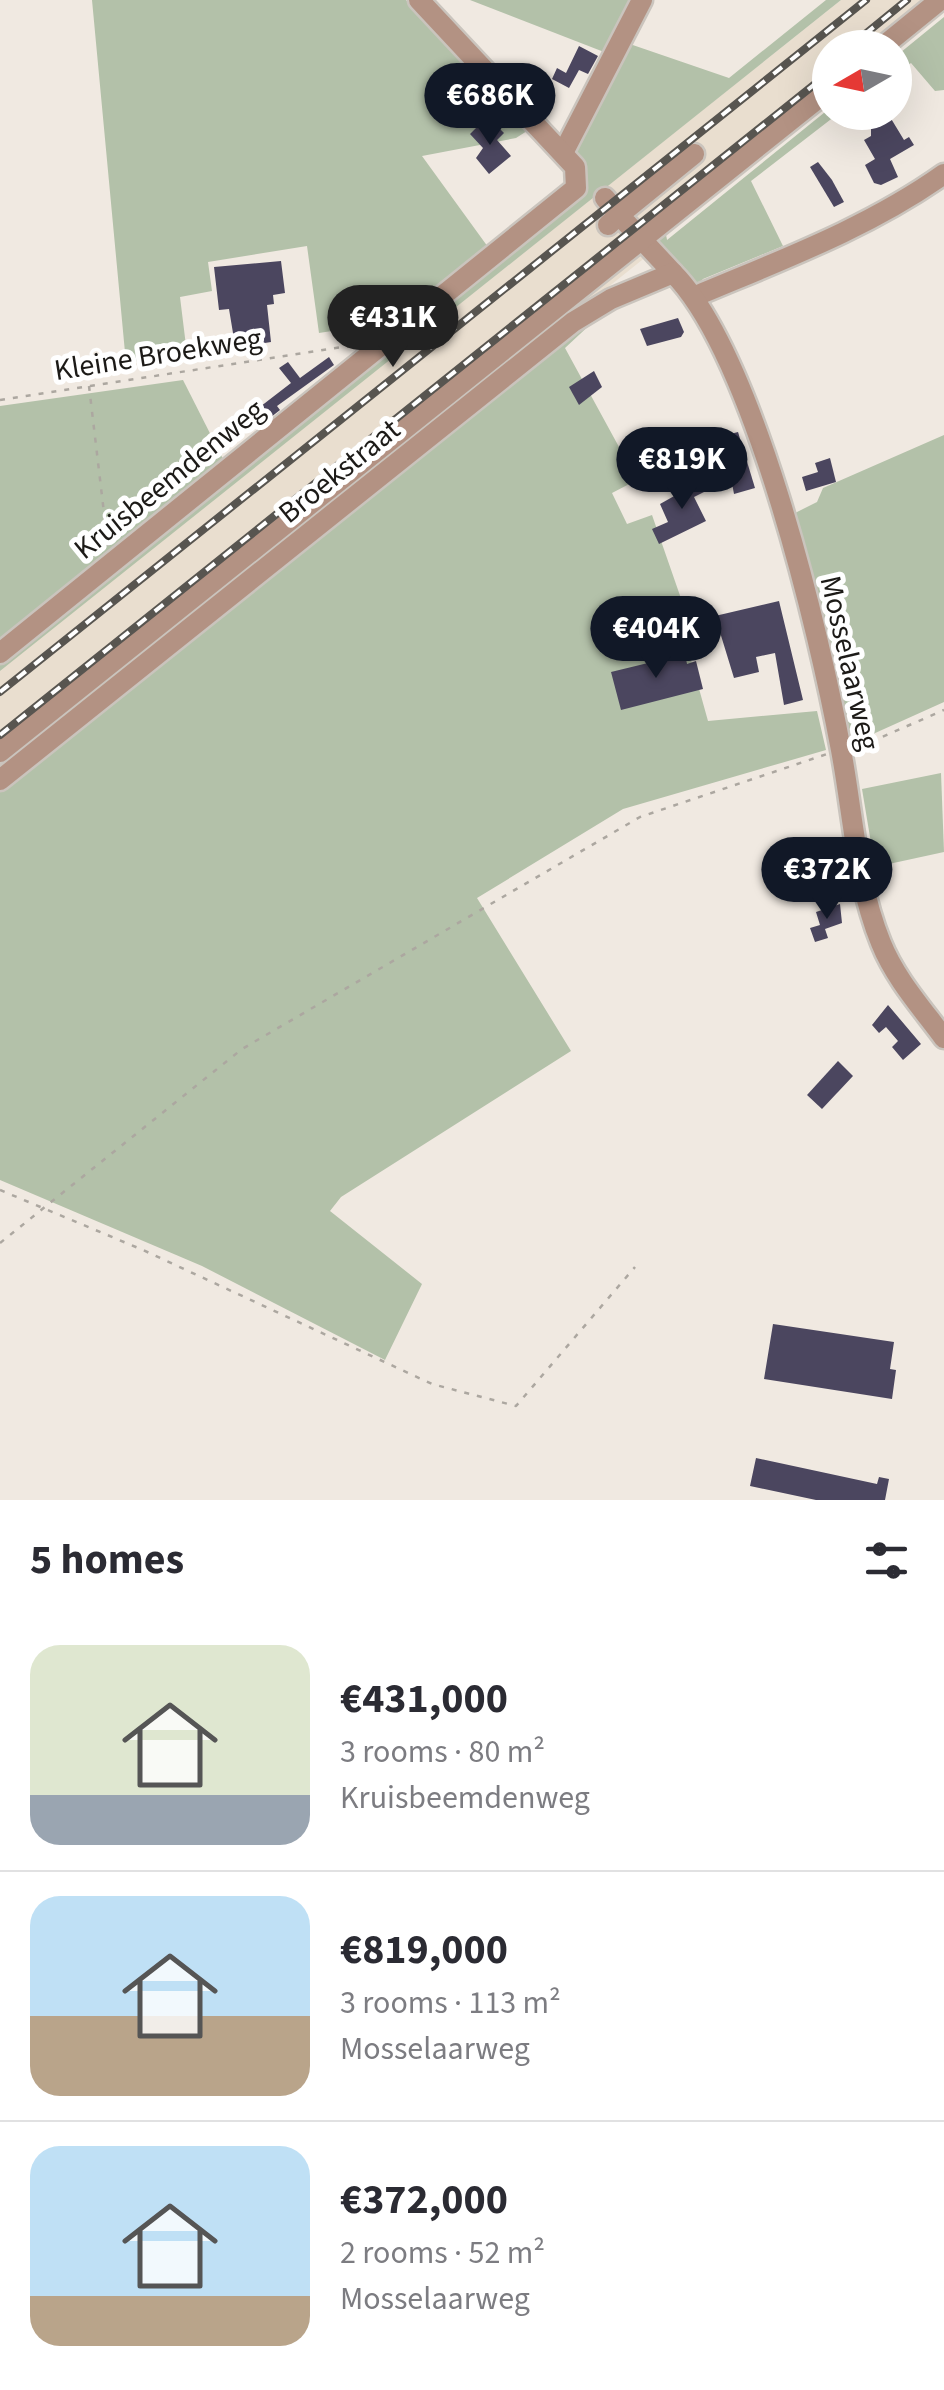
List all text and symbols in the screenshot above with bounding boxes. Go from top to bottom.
north arrow [812,30,912,130]
map controls [812,30,912,130]
pin: €686K [420,63,560,148]
text: €686K [446,72,534,118]
pin: €431K [323,285,463,370]
text: €431K [349,294,437,340]
street label: Kleine Broekweg [51,317,265,392]
street label: Kruisbeemdenweg [65,389,274,570]
street label: Broekstraat [269,409,409,534]
pin: €819K [612,427,752,512]
text: €819K [638,436,726,482]
street label: Mosselaarweg [809,572,890,755]
pin: €404K [586,596,726,681]
text: €404K [612,605,700,651]
pin: €372K [757,837,897,922]
text: €372K [783,846,871,892]
text: 5 homes [30,1530,184,1590]
icon: filters [859,1533,914,1588]
text: €431,000 [340,1669,508,1729]
icon: home [110,1685,230,1805]
text: 3 rooms · 80 m² [340,1729,545,1775]
text: Kruisbeemdenweg [340,1775,590,1821]
text: €819,000 [340,1920,508,1980]
icon: home [110,1936,230,2056]
text: 3 rooms · 113 m² [340,1980,561,2026]
text: Mosselaarweg [340,2026,530,2072]
text: €372,000 [340,2170,508,2230]
icon: home [110,2186,230,2306]
text: 2 rooms · 52 m² [340,2230,545,2276]
text: Mosselaarweg [340,2276,530,2322]

